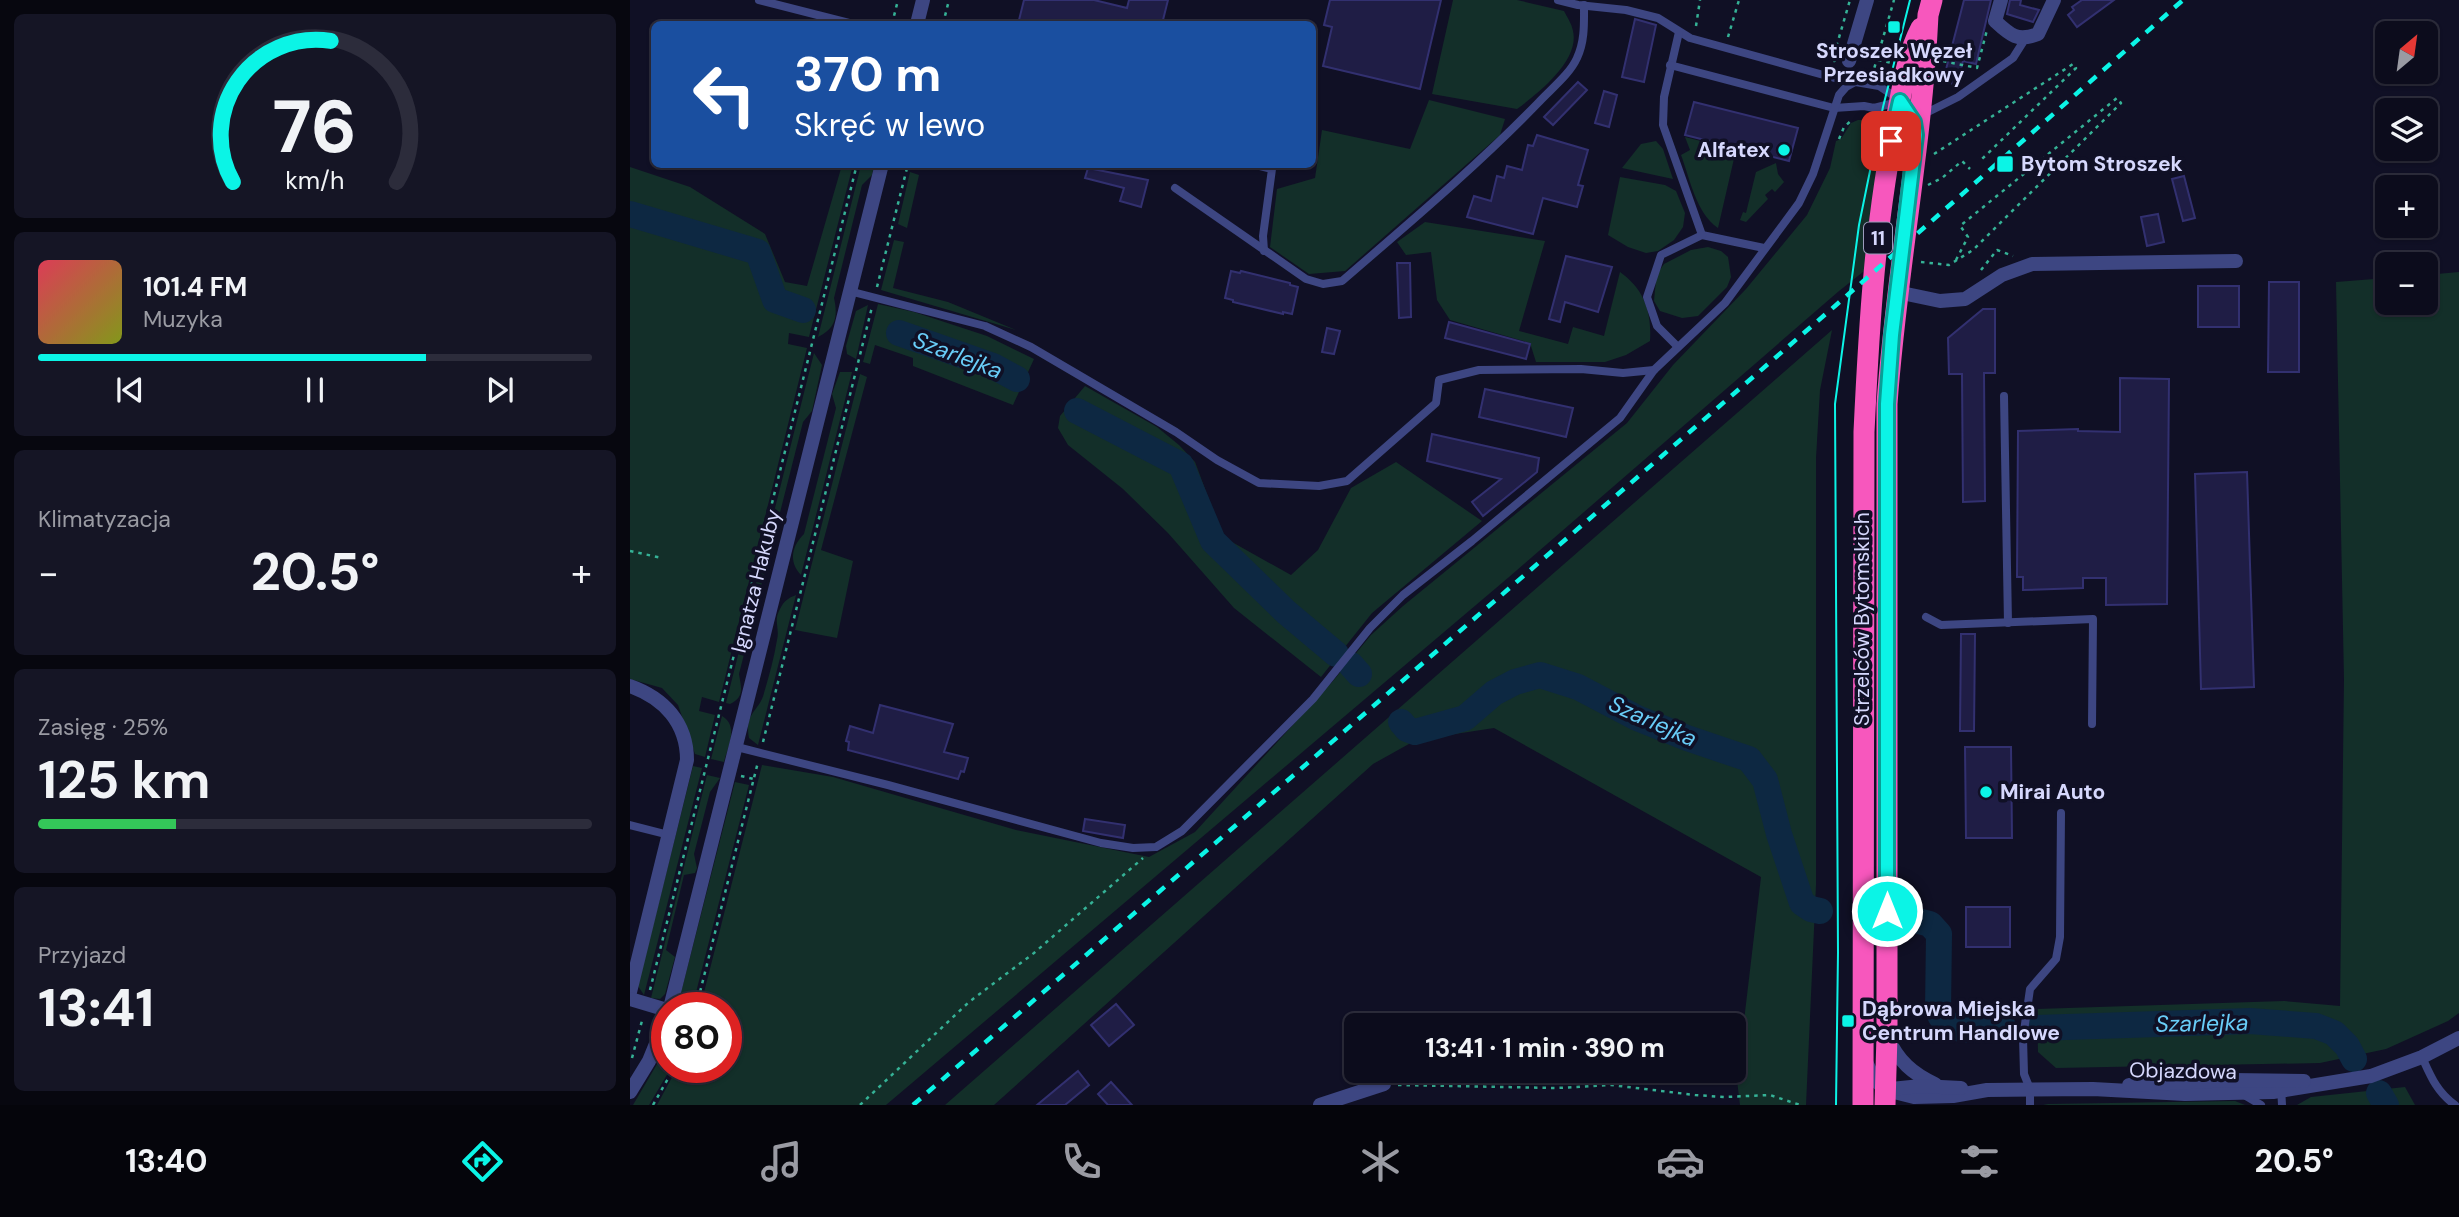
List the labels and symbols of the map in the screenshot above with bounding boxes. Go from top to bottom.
marker: Stroszek Węzeł Przesiadkowy [1886,19,1902,35]
north arrow [2375,21,2438,84]
place label: Stroszek Węzeł Przesiadkowy [1816,37,1972,89]
pin [1861,111,1921,171]
place label: Alfatex [1697,136,1770,164]
marker: Alfatex [1776,142,1792,158]
place label: Bytom Stroszek [2021,150,2183,178]
marker: Bytom Stroszek [1995,154,2015,174]
road number: 11 [1864,222,1892,254]
water label: Szarlejka [909,324,1007,386]
street label: Ignatza Hakuby [725,506,787,656]
street label: Strzelców Bytomskich [1848,512,1876,726]
water label: Szarlejka [1604,688,1702,754]
place label: Mirai Auto [2000,778,2105,806]
marker: Mirai Auto [1978,784,1994,800]
position arrow [1850,874,1924,948]
speed limit sign: 80 [651,992,742,1083]
place label: Dąbrowa Miejska Centrum Handlowe [1862,995,2060,1047]
water label: Szarlejka [2155,1007,2249,1039]
marker: Dąbrowa Miejska Centrum Handlowe [1840,1013,1856,1029]
street label: Objazdowa [2129,1056,2237,1086]

